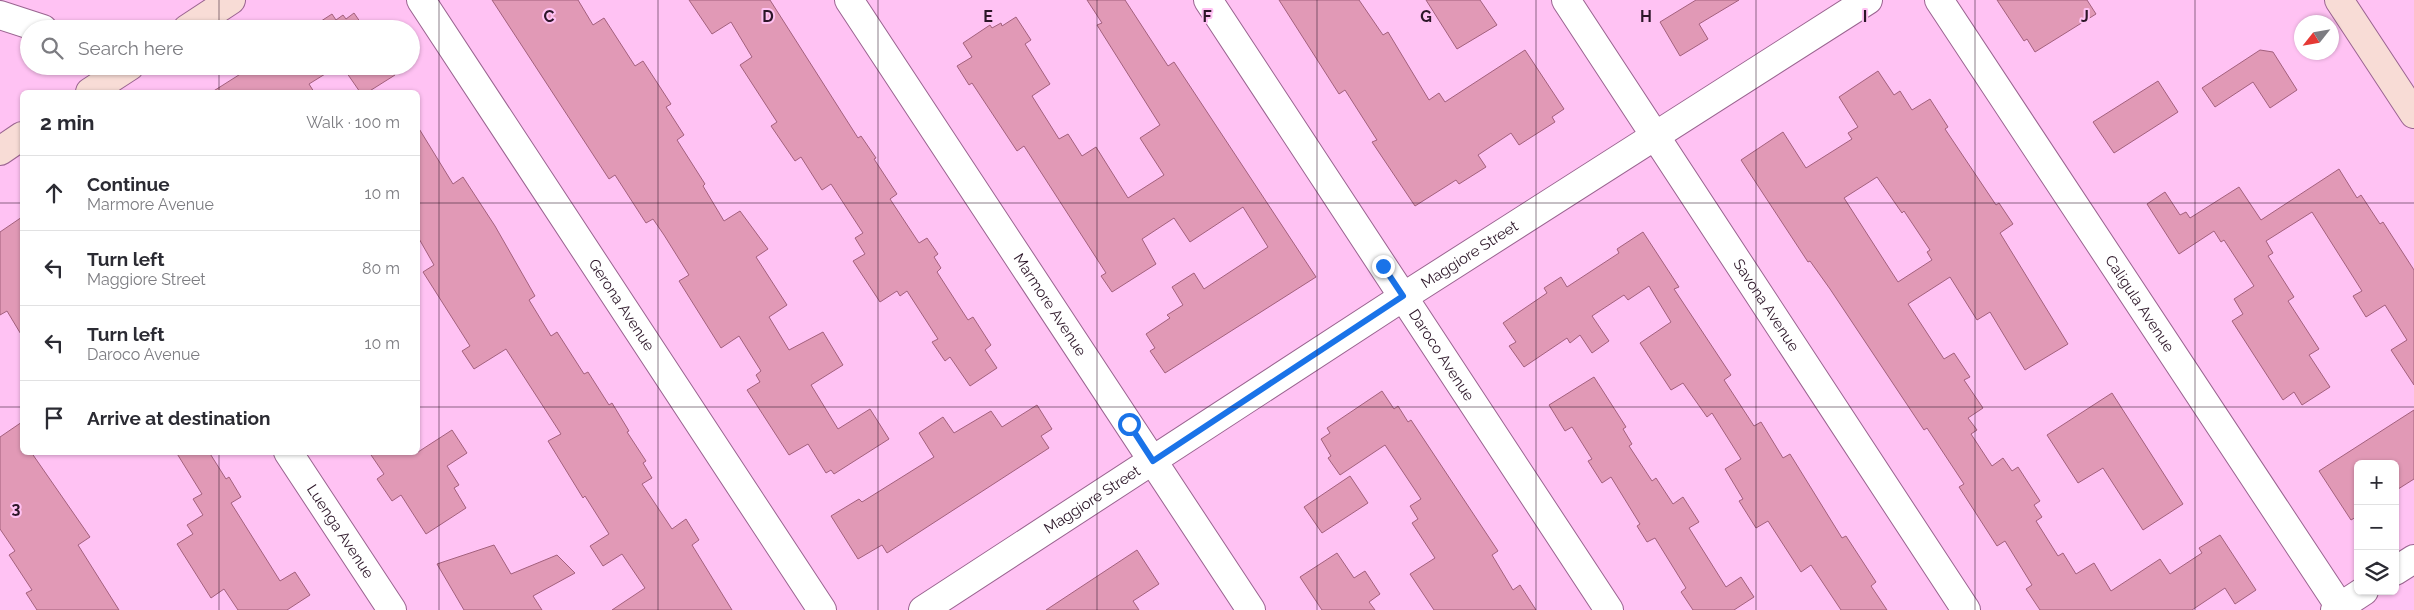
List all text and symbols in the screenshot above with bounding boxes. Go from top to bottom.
text: C [544,7,555,26]
text: D [762,7,774,26]
text: E [983,7,993,26]
text: F [1202,7,1212,26]
text: G [1420,7,1432,26]
text: H [1640,7,1652,26]
text: I [1863,7,1867,26]
text: J [2081,7,2089,26]
north arrow [2294,15,2339,60]
search box [20,20,420,75]
icon: search [38,34,66,62]
text: Search here [78,37,184,59]
text: 2 min [40,110,94,135]
text: Walk · 100 m [306,113,400,132]
text: Continue [87,173,170,195]
icon: ahead [40,179,68,207]
text: 10 m [365,184,400,203]
text: Marmore Avenue [87,195,214,214]
street label: Maggiore Street [1418,217,1521,292]
text: Turn left [87,248,164,270]
street label: Marmore Avenue [1010,250,1090,360]
street label: Caligula Avenue [2101,252,2178,356]
icon: left [40,254,68,282]
route end [1372,255,1395,278]
street label: Gerona Avenue [585,256,658,355]
street label: Savona Avenue [1729,256,1803,355]
text: 80 m [362,259,400,278]
text: Maggiore Street [87,270,206,289]
street label: Daroco Avenue [1405,306,1478,405]
text: Turn left [87,323,164,345]
icon: left [40,329,68,357]
text: 10 m [365,334,400,353]
text: Daroco Avenue [87,345,200,364]
icon: arrive [40,404,68,432]
text: Arrive at destination [87,407,271,429]
route start [1118,413,1141,436]
map controls [2354,460,2399,595]
button: + [2354,460,2399,505]
street label: Maggiore Street [1041,462,1144,538]
street label: Luenga Avenue [303,481,378,582]
text: 3 [12,499,21,518]
button: − [2354,505,2399,550]
button: layers [2354,550,2399,595]

